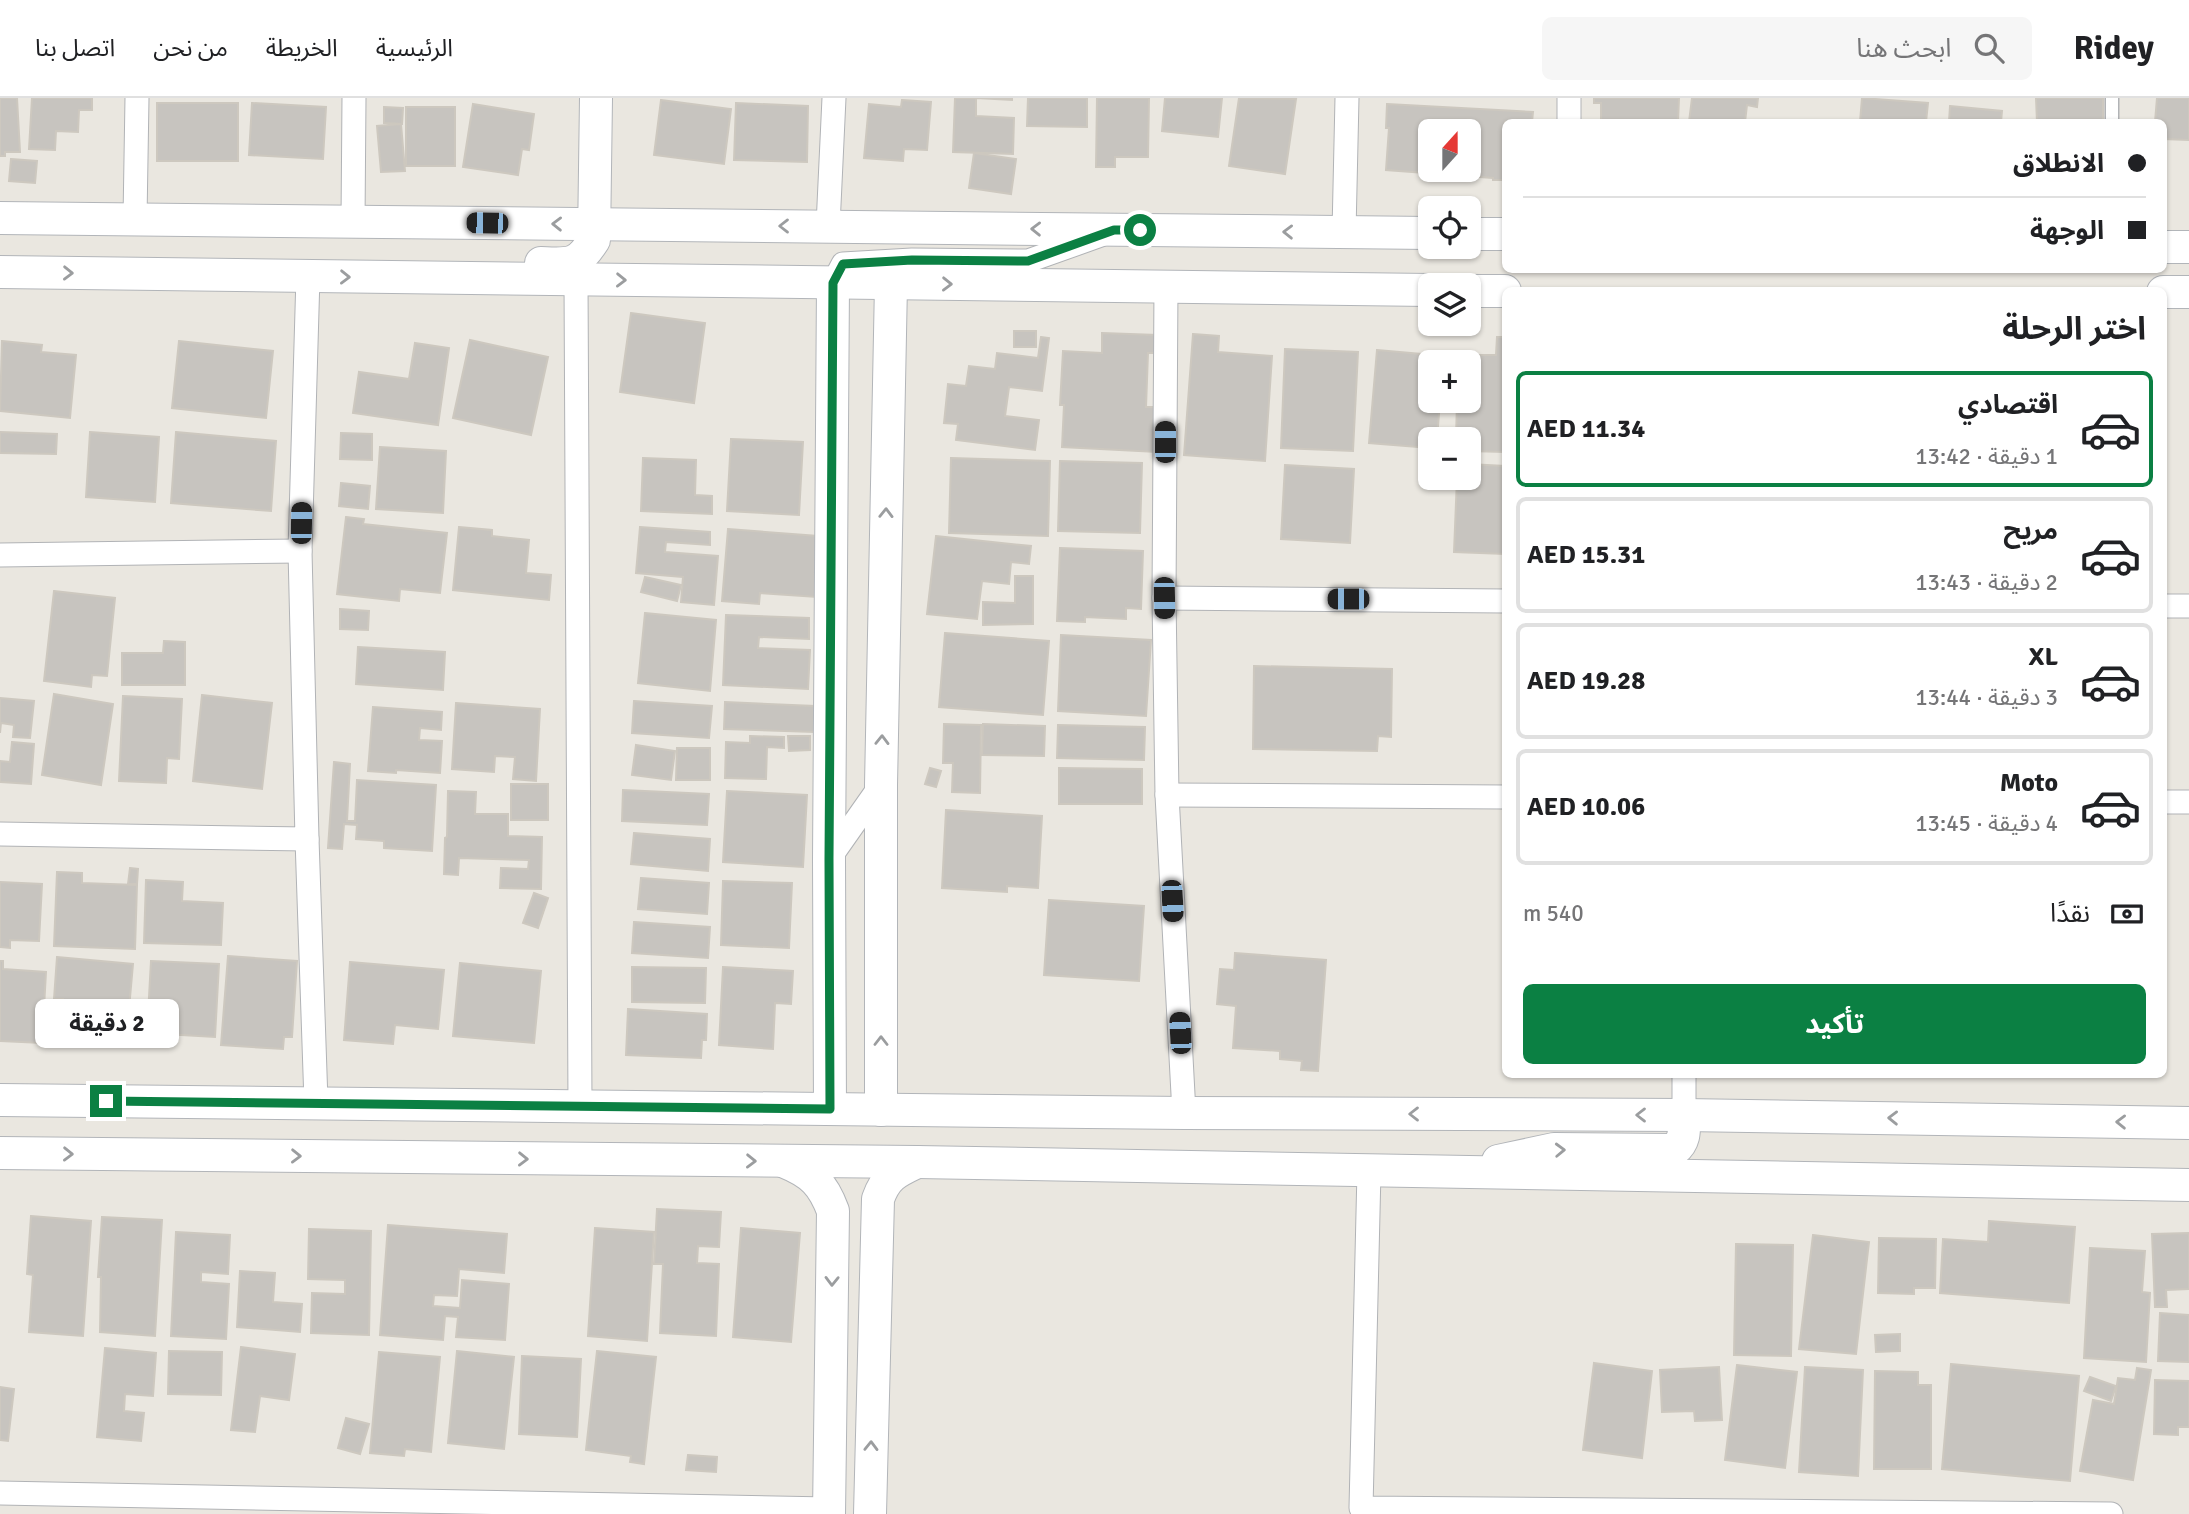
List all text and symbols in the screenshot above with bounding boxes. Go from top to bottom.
search box [1542,17,2032,80]
text: Ridey [2074,28,2154,69]
icon: search [1970,29,2008,67]
text: اتصل بنا [35,33,115,63]
text: من نحن [153,33,228,63]
text: الخريطة [266,33,338,63]
text: الرئيسية [376,33,453,63]
text: ابحث هنا [1856,33,1952,65]
north arrow [1418,119,1480,182]
map controls [1418,119,1481,490]
text: الانطلاق [2013,148,2104,180]
button: locate [1418,196,1481,259]
car [466,212,509,234]
route start [1124,214,1156,246]
text: الوجهة [2030,215,2104,247]
one-way arrow [551,216,561,232]
one-way arrow [778,218,789,234]
one-way arrow [1030,221,1041,237]
one-way arrow [1282,224,1293,240]
one-way arrow [63,265,74,281]
one-way arrow [340,269,350,285]
one-way arrow [616,272,627,288]
button: layers [1418,273,1481,336]
one-way arrow [941,277,952,292]
text: اختر الرحلة [2002,309,2146,348]
button: + [1418,350,1481,413]
text: اقتصادي [1958,389,2058,421]
icon: car [2079,398,2142,461]
text: AED 11.34 [1527,413,1645,445]
car [1155,421,1176,463]
button: − [1418,427,1481,490]
text: 1 دقيقة · 13:42 [1915,442,2058,471]
car [291,502,312,544]
one-way arrow [878,507,894,518]
text: مريح [2003,515,2058,547]
icon: car [2079,524,2142,587]
text: AED 15.31 [1527,539,1645,571]
text: 2 دقيقة · 13:43 [1915,568,2058,597]
car [1154,577,1175,619]
car [1328,589,1370,610]
text: XL [2028,641,2058,673]
icon: car [2079,650,2142,713]
text: AED 19.28 [1527,665,1645,697]
text: 3 دقيقة · 13:44 [1915,683,2058,712]
one-way arrow [874,735,889,746]
text: Moto [2000,767,2058,799]
icon: car [2079,776,2142,839]
text: AED 10.06 [1527,791,1645,823]
text: 4 دقيقة · 13:45 [1915,809,2058,838]
car [1161,879,1184,923]
icon: cash [2108,895,2146,933]
text: نقدًا [2050,898,2090,930]
text: 540 m [1523,899,1584,928]
button: تأكيد [1523,984,2146,1064]
callout: 2 دقيقة [34,1000,178,1048]
text: 2 دقيقة [69,1009,145,1038]
car [1169,1011,1192,1055]
one-way arrow [873,1036,889,1046]
route end [90,1085,122,1117]
one-way arrow [1408,1106,1419,1122]
one-way arrow [1636,1107,1646,1123]
one-way arrow [1888,1111,1899,1126]
one-way arrow [2115,1114,2126,1130]
one-way arrow [1555,1142,1566,1157]
one-way arrow [63,1146,74,1162]
one-way arrow [290,1149,301,1164]
one-way arrow [518,1151,529,1167]
one-way arrow [745,1154,756,1169]
one-way arrow [824,1276,840,1286]
one-way arrow [864,1440,879,1451]

